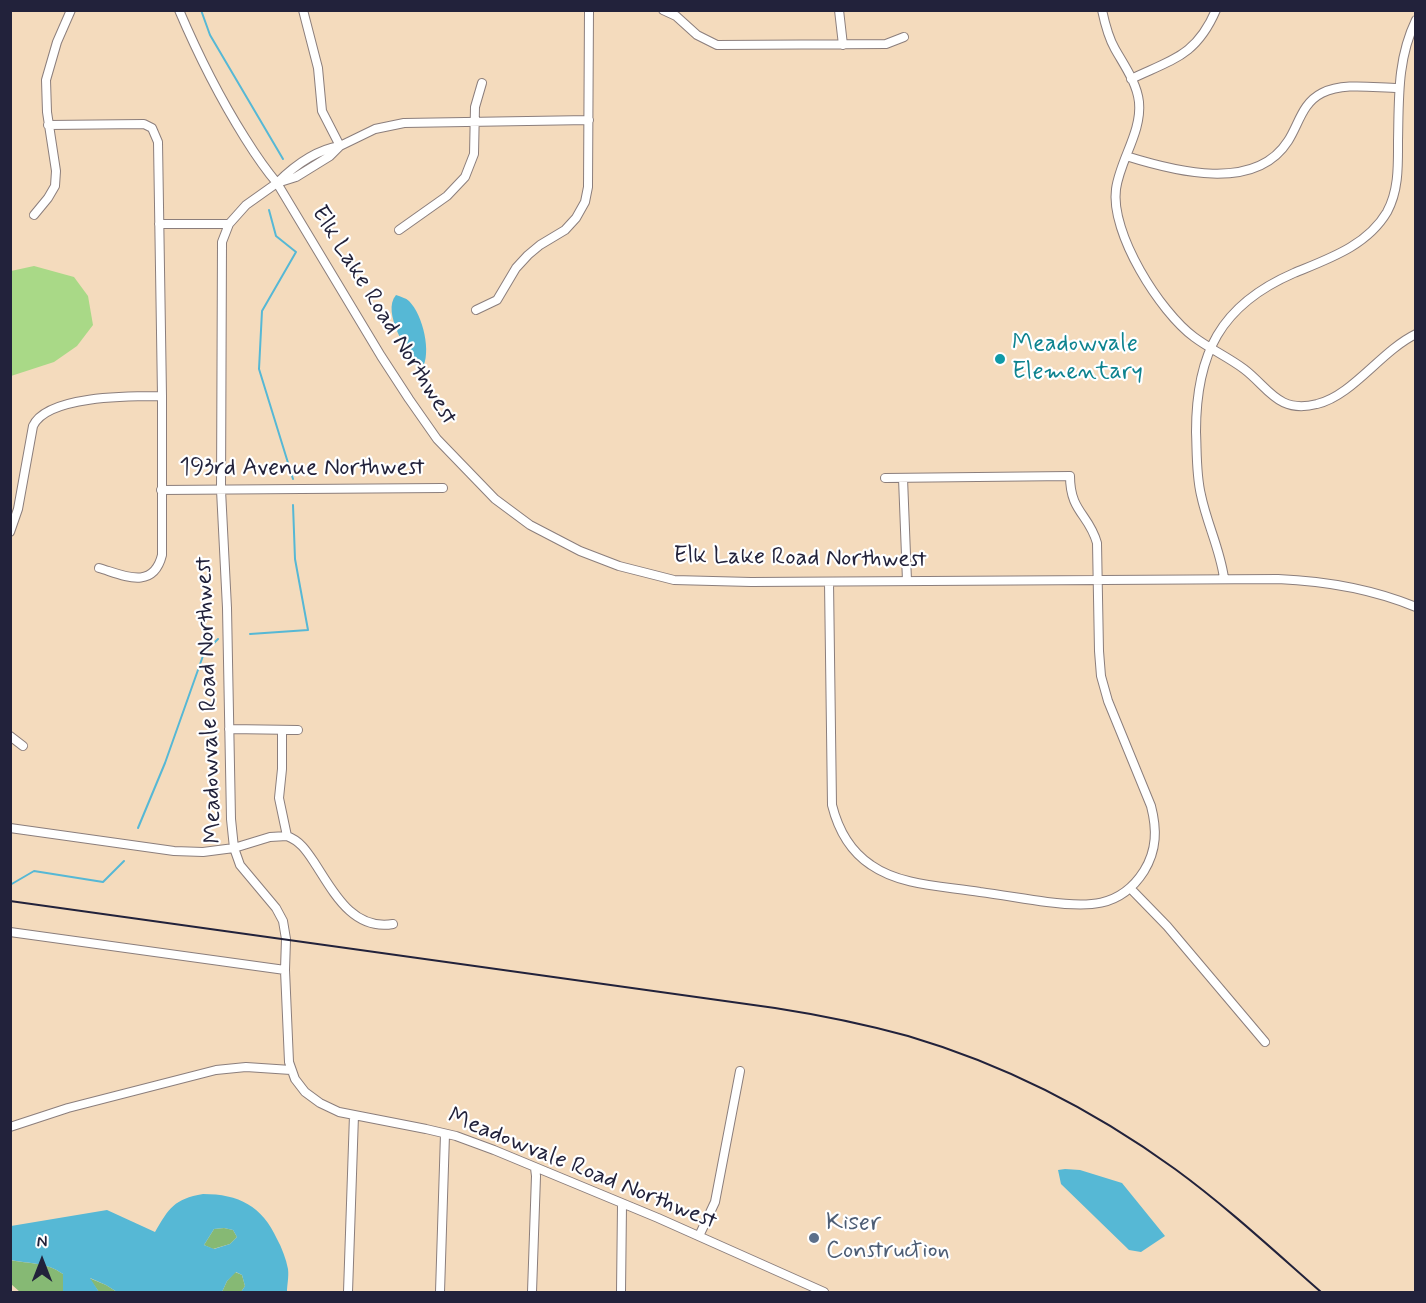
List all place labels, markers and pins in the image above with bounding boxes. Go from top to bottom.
place label: Meadowvale Elementary [1012,331,1143,387]
marker: Meadowvale Elementary [993,352,1007,366]
place label: Kiser Construction [826,1210,950,1266]
marker: Kiser Construction [807,1231,821,1245]

